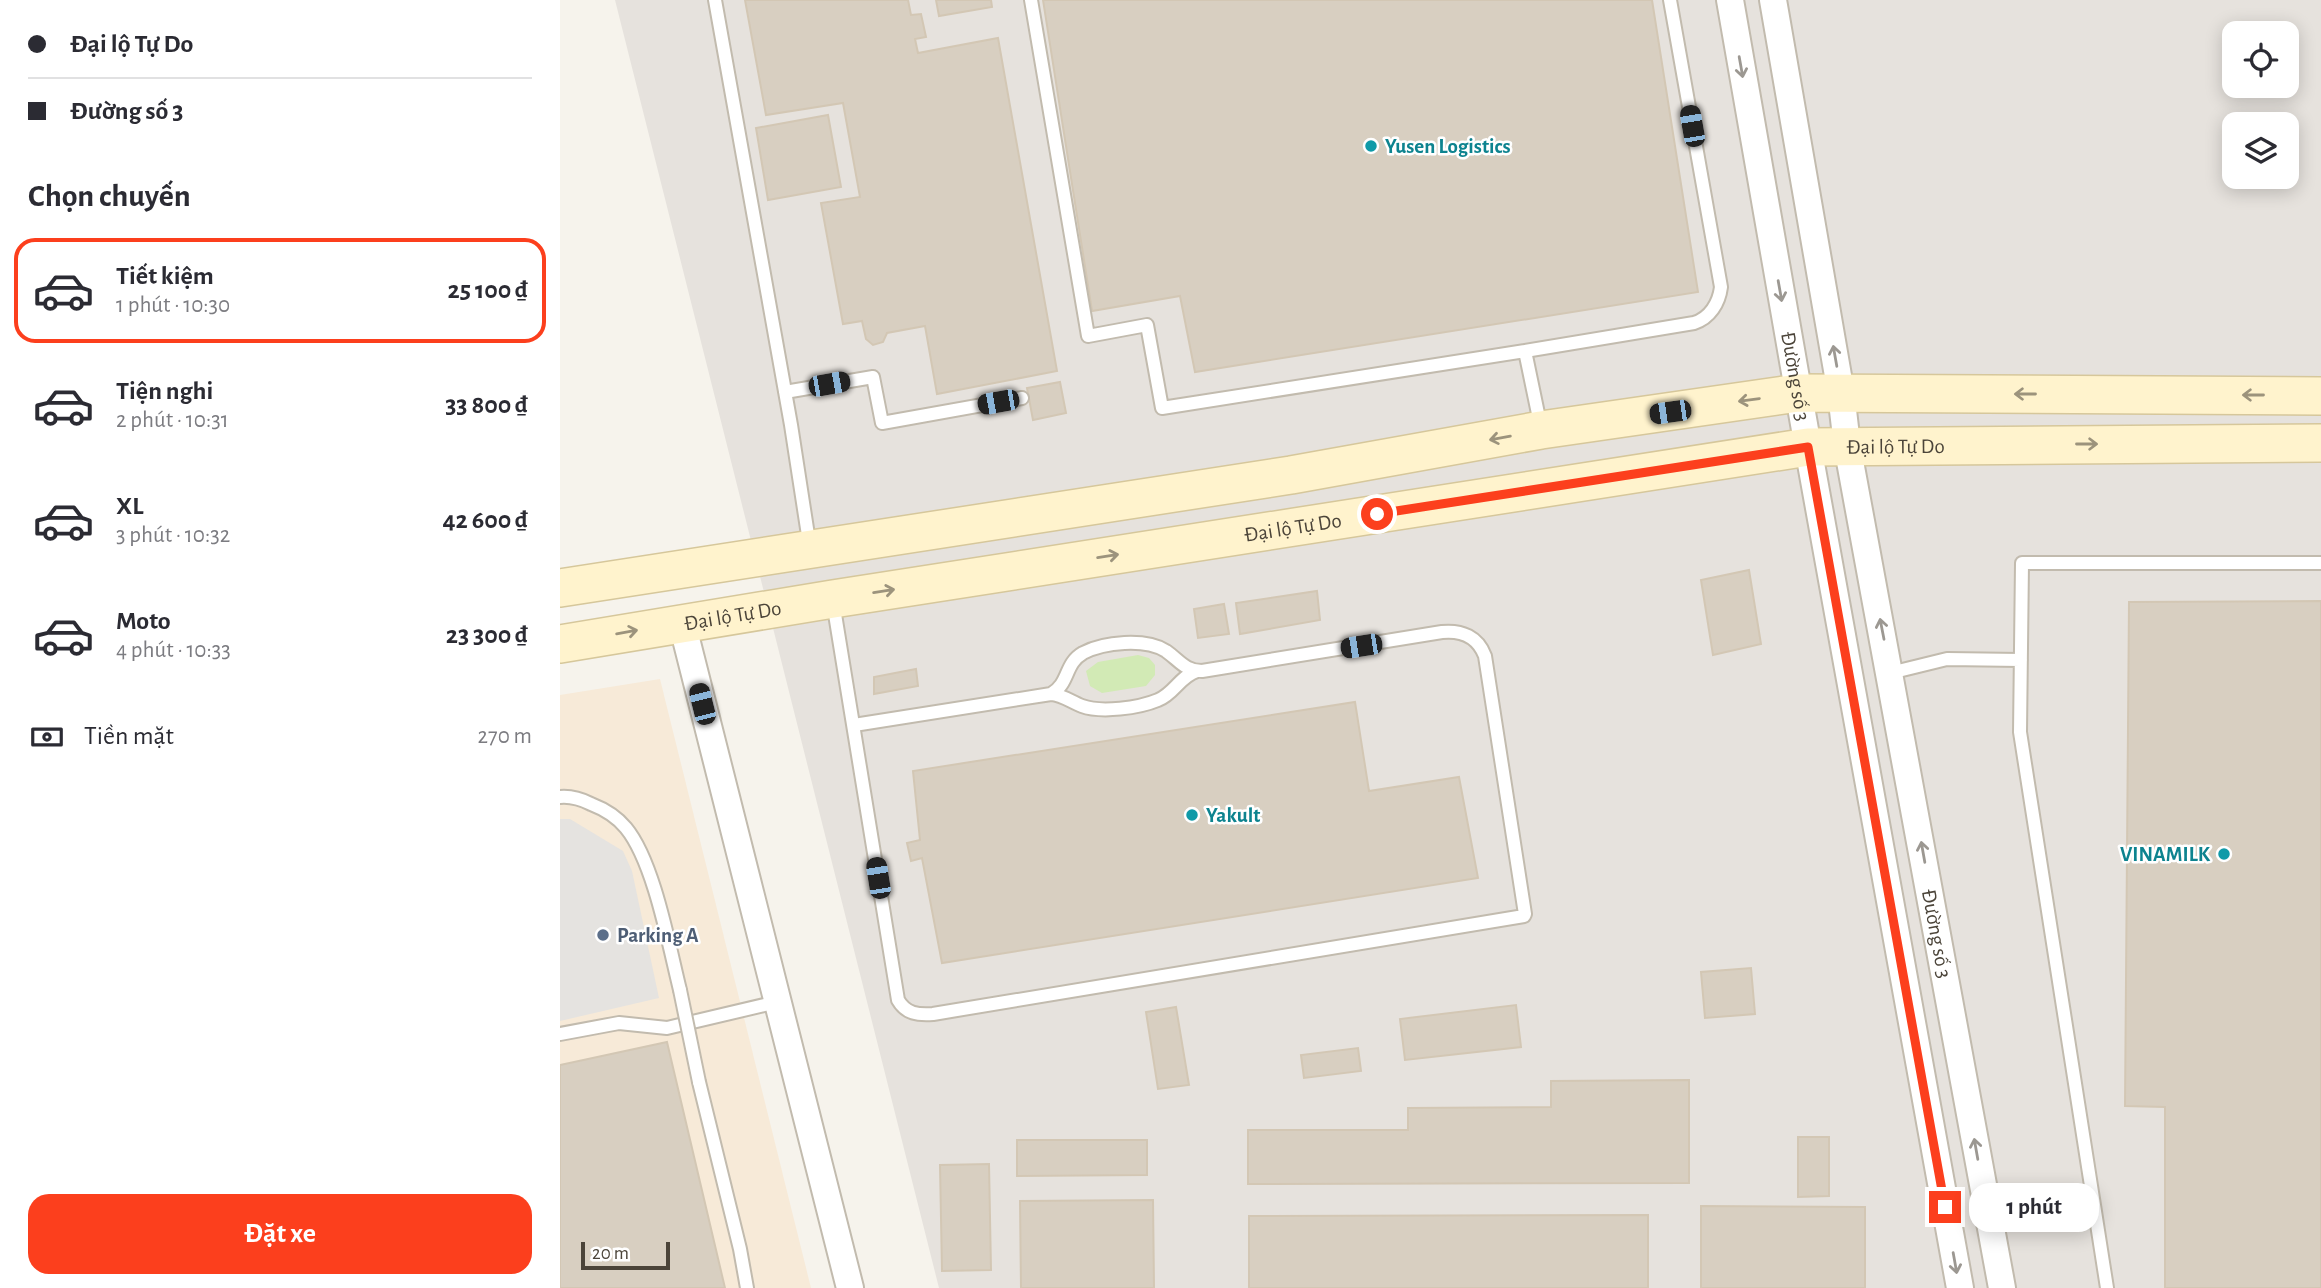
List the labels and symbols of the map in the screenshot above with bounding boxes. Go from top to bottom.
one-way arrow [1735,55,1749,78]
car [1679,103,1706,149]
place label: Yusen Logistics [1385,136,1511,157]
marker: Yusen Logistics [1363,138,1379,154]
one-way arrow [1774,279,1788,302]
street label: Đường số 3 [1778,330,1814,423]
one-way arrow [1828,345,1841,368]
car [807,370,852,398]
one-way arrow [2014,387,2037,401]
car [976,388,1021,416]
one-way arrow [2242,388,2265,402]
one-way arrow [1738,394,1761,407]
car [1648,399,1693,425]
one-way arrow [1489,432,1512,445]
street label: Đại lộ Tự Do [1846,435,1945,457]
one-way arrow [2075,437,2098,451]
route start [1361,498,1393,530]
street label: Đại lộ Tự Do [1243,509,1343,545]
one-way arrow [1097,549,1119,562]
one-way arrow [872,584,894,597]
street label: Đại lộ Tự Do [682,597,783,634]
one-way arrow [1874,618,1888,641]
one-way arrow [615,625,638,638]
car [1339,632,1384,660]
car [687,681,718,727]
place label: Yakult [1206,805,1260,826]
marker: Yakult [1184,807,1200,823]
one-way arrow [1915,841,1929,864]
place label: VINAMILK [2120,844,2211,865]
marker: VINAMILK [2216,846,2232,862]
car [865,856,892,900]
street label: Đường số 3 [1918,887,1955,980]
place label: Parking A [617,925,699,946]
marker: Parking A [595,927,611,943]
one-way arrow [1969,1138,1983,1160]
callout: 1 phút [1970,1182,2099,1232]
route end [1929,1191,1961,1223]
scale bar [581,1239,670,1271]
one-way arrow [1949,1251,1962,1274]

